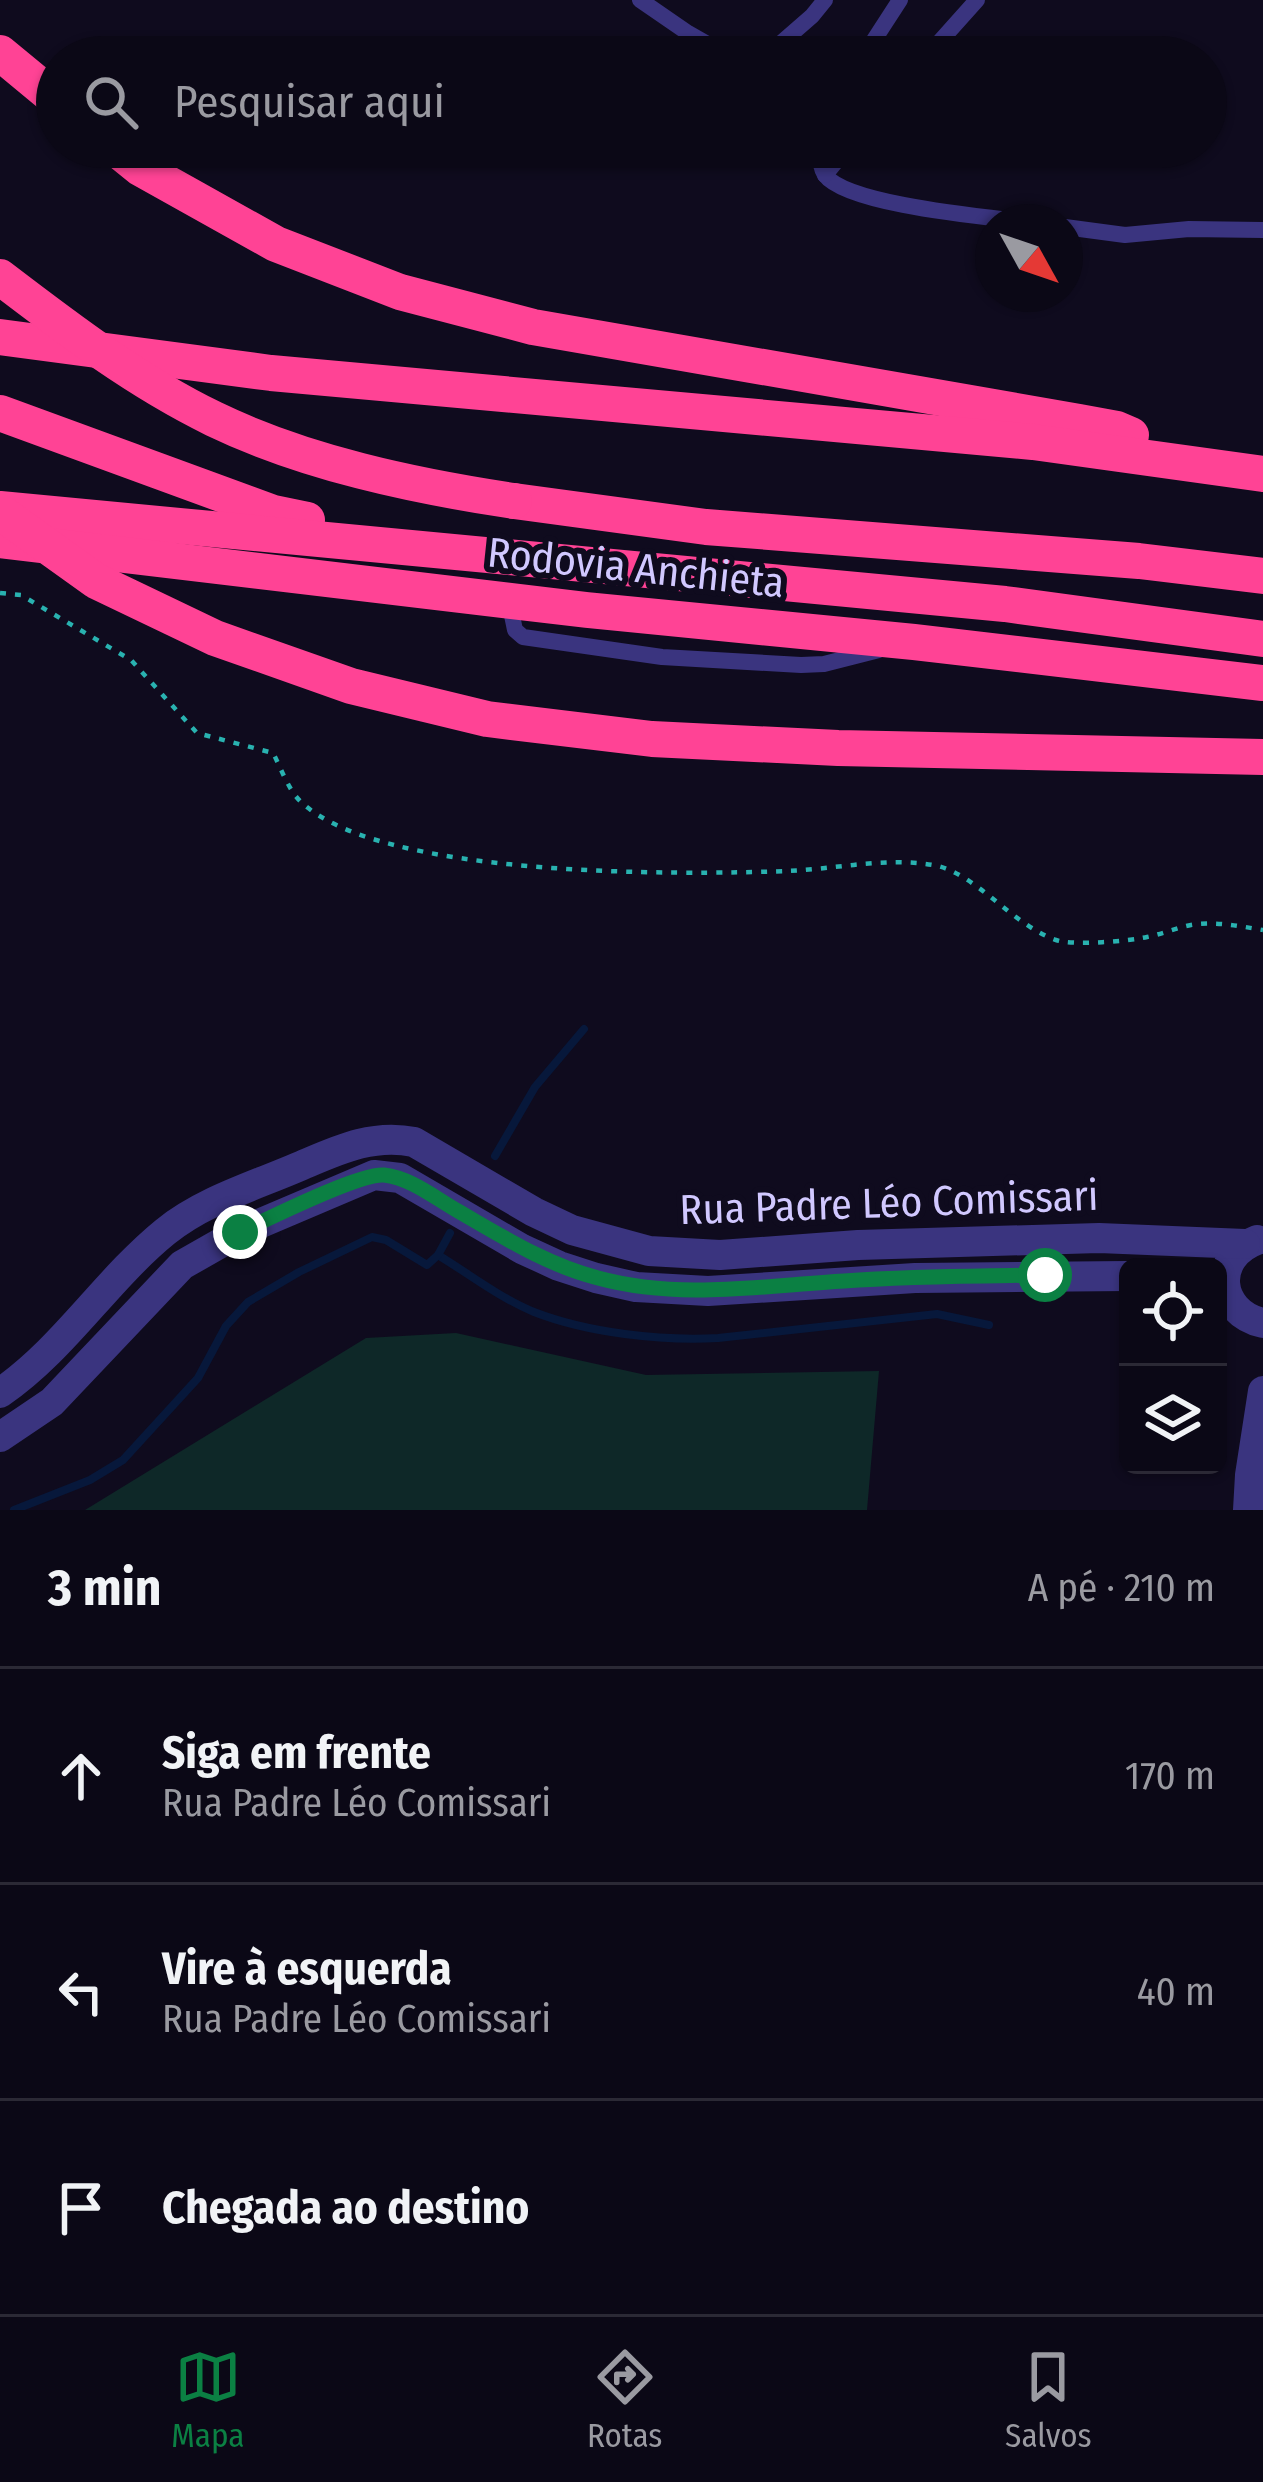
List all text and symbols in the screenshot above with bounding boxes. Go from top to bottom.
search box [36,36,1227,168]
icon: search [78,69,144,135]
text: Pesquisar aqui [174,75,445,129]
north arrow [975,204,1083,312]
street label: Rodovia Anchieta [485,528,787,608]
street label: Rua Padre Léo Comissari [679,1171,1099,1235]
route end [213,1205,267,1259]
route start [1018,1248,1072,1302]
map controls [1119,1258,1227,1474]
button: locate [1119,1258,1227,1366]
button: layers [1119,1366,1227,1474]
text: 3 min [48,1557,162,1619]
text: A pé · 210 m [1028,1565,1215,1611]
text: Siga em frente [162,1726,431,1780]
icon: ahead [48,1743,114,1809]
text: 170 m [1125,1753,1215,1799]
text: Rua Padre Léo Comissari [162,1780,551,1826]
text: Vire à esquerda [162,1942,452,1996]
icon: left [48,1959,114,2025]
text: 40 m [1137,1969,1215,2015]
text: Rua Padre Léo Comissari [162,1996,551,2042]
icon: arrive [48,2175,114,2241]
text: Chegada ao destino [162,2181,529,2235]
tab: Mapa [171,2344,244,2456]
tab: Rotas [587,2344,662,2456]
tab: Salvos [1005,2344,1092,2456]

